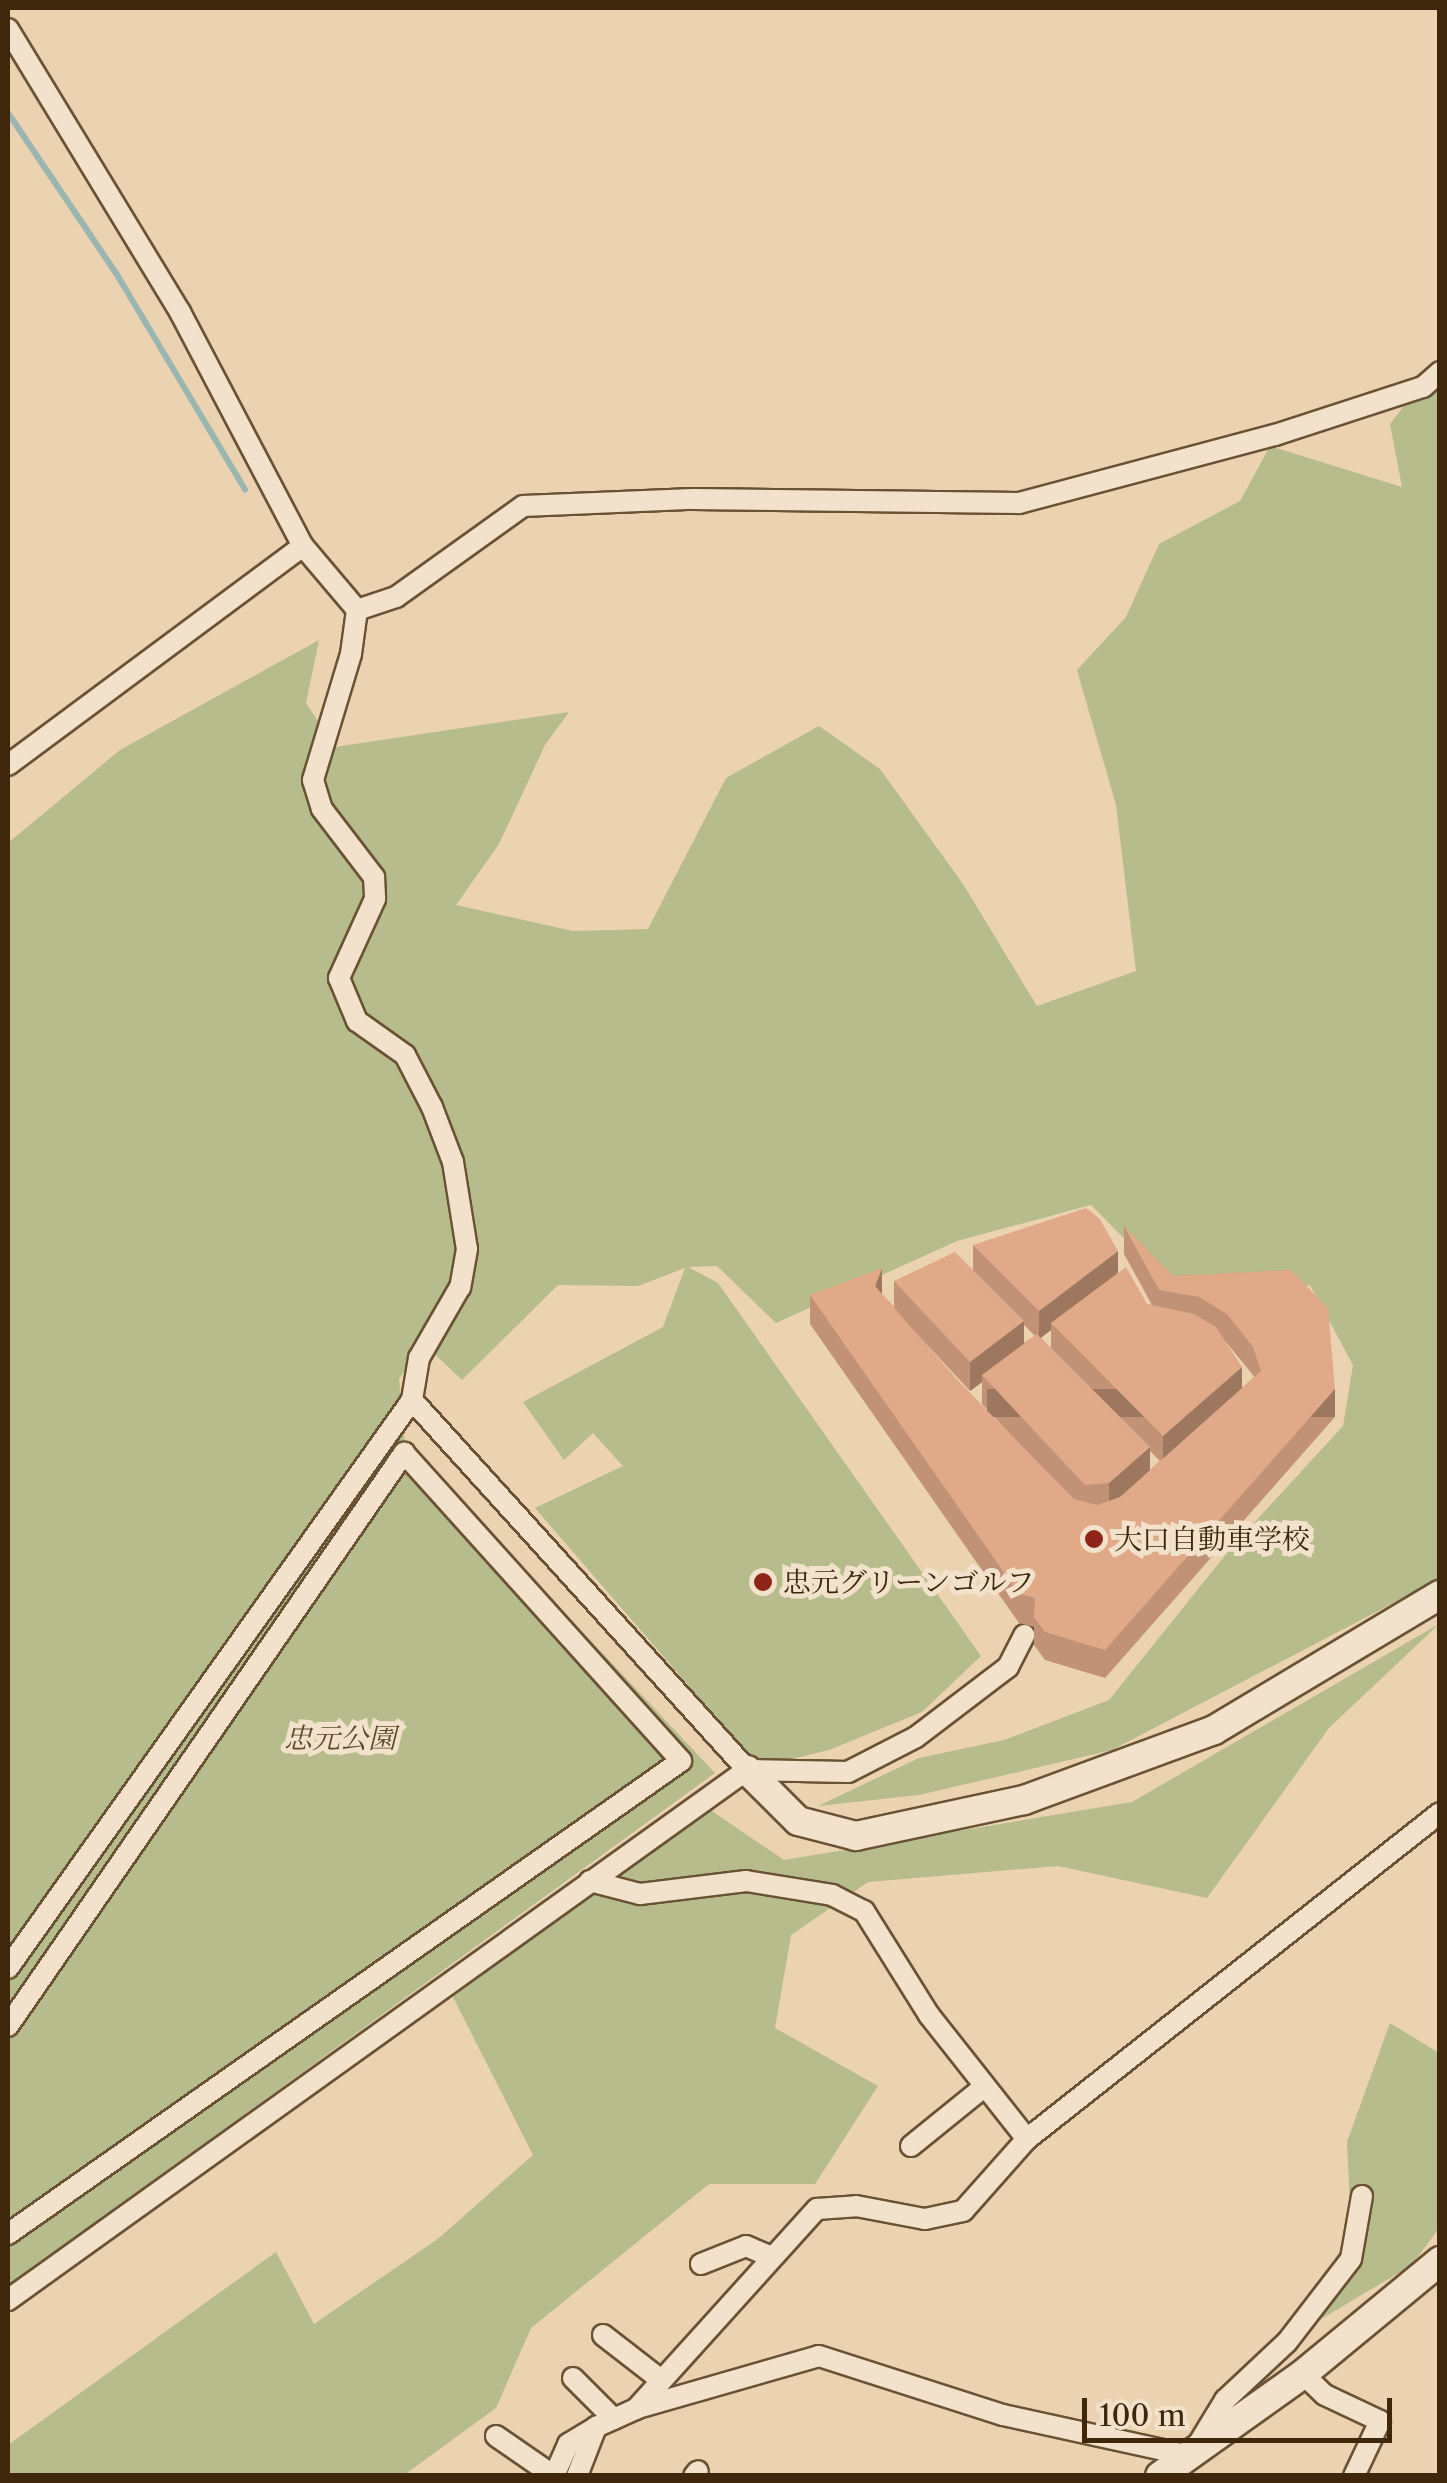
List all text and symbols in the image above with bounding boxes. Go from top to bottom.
place label: 大口自動車学校 [1114,1522,1310,1556]
marker: 大口自動車学校 [1083,1528,1105,1550]
place label: 忠元グリーンゴルフ [783,1565,1035,1599]
marker: 忠元グリーンゴルフ [752,1571,774,1593]
park label: 忠元公園 [284,1721,396,1755]
scale bar [1087,2378,1397,2440]
text: 100 m [1099,2397,1186,2434]

